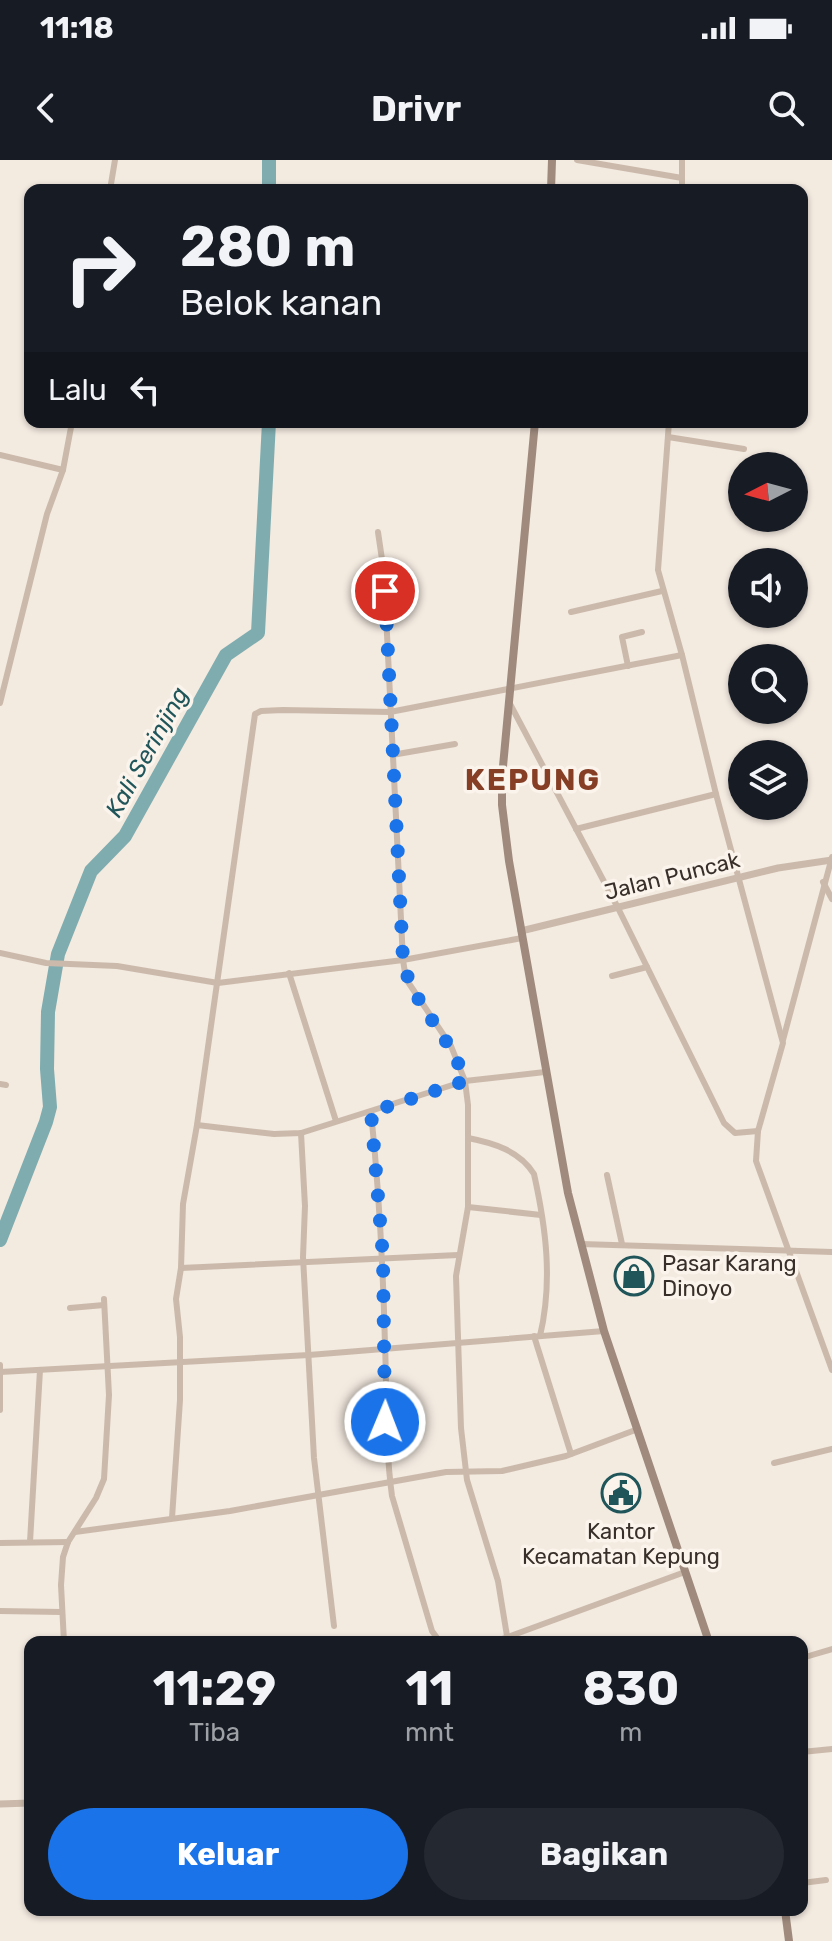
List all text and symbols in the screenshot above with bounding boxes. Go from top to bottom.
text: 11:18 [40,10,114,46]
icon: back [24,86,68,130]
icon: search [764,86,808,130]
text: Drivr [371,87,461,130]
text: 280 m [180,214,356,280]
icon: right [48,216,152,320]
text: Belok kanan [180,281,382,324]
icon: left [123,368,167,412]
text: Lalu [48,372,107,408]
north arrow [728,452,808,532]
map controls [728,452,808,820]
button: sound [728,548,808,628]
pin [351,557,419,625]
icon: arrive [363,569,407,613]
button: search [728,644,808,724]
water label: Kali Serinjing [100,682,194,822]
button: layers [728,740,808,820]
district label: KEPUNG [465,762,601,798]
street label: Jalan Puncak [602,846,743,906]
place label: Pasar Karang Dinoyo [662,1250,797,1302]
shop icon: Pasar Karang Dinoyo [613,1255,655,1297]
position arrow [343,1380,427,1464]
public building icon: Kantor Kecamatan Kepung [600,1472,642,1514]
place label: Kantor Kecamatan Kepung [522,1518,720,1570]
text: 11:29 [153,1660,276,1717]
text: 11 [406,1660,453,1717]
text: 830 [583,1660,679,1717]
text: Tiba [189,1717,240,1748]
text: mnt [405,1717,454,1748]
text: m [619,1717,642,1748]
button: Keluar [48,1808,408,1900]
button: Bagikan [424,1808,784,1900]

